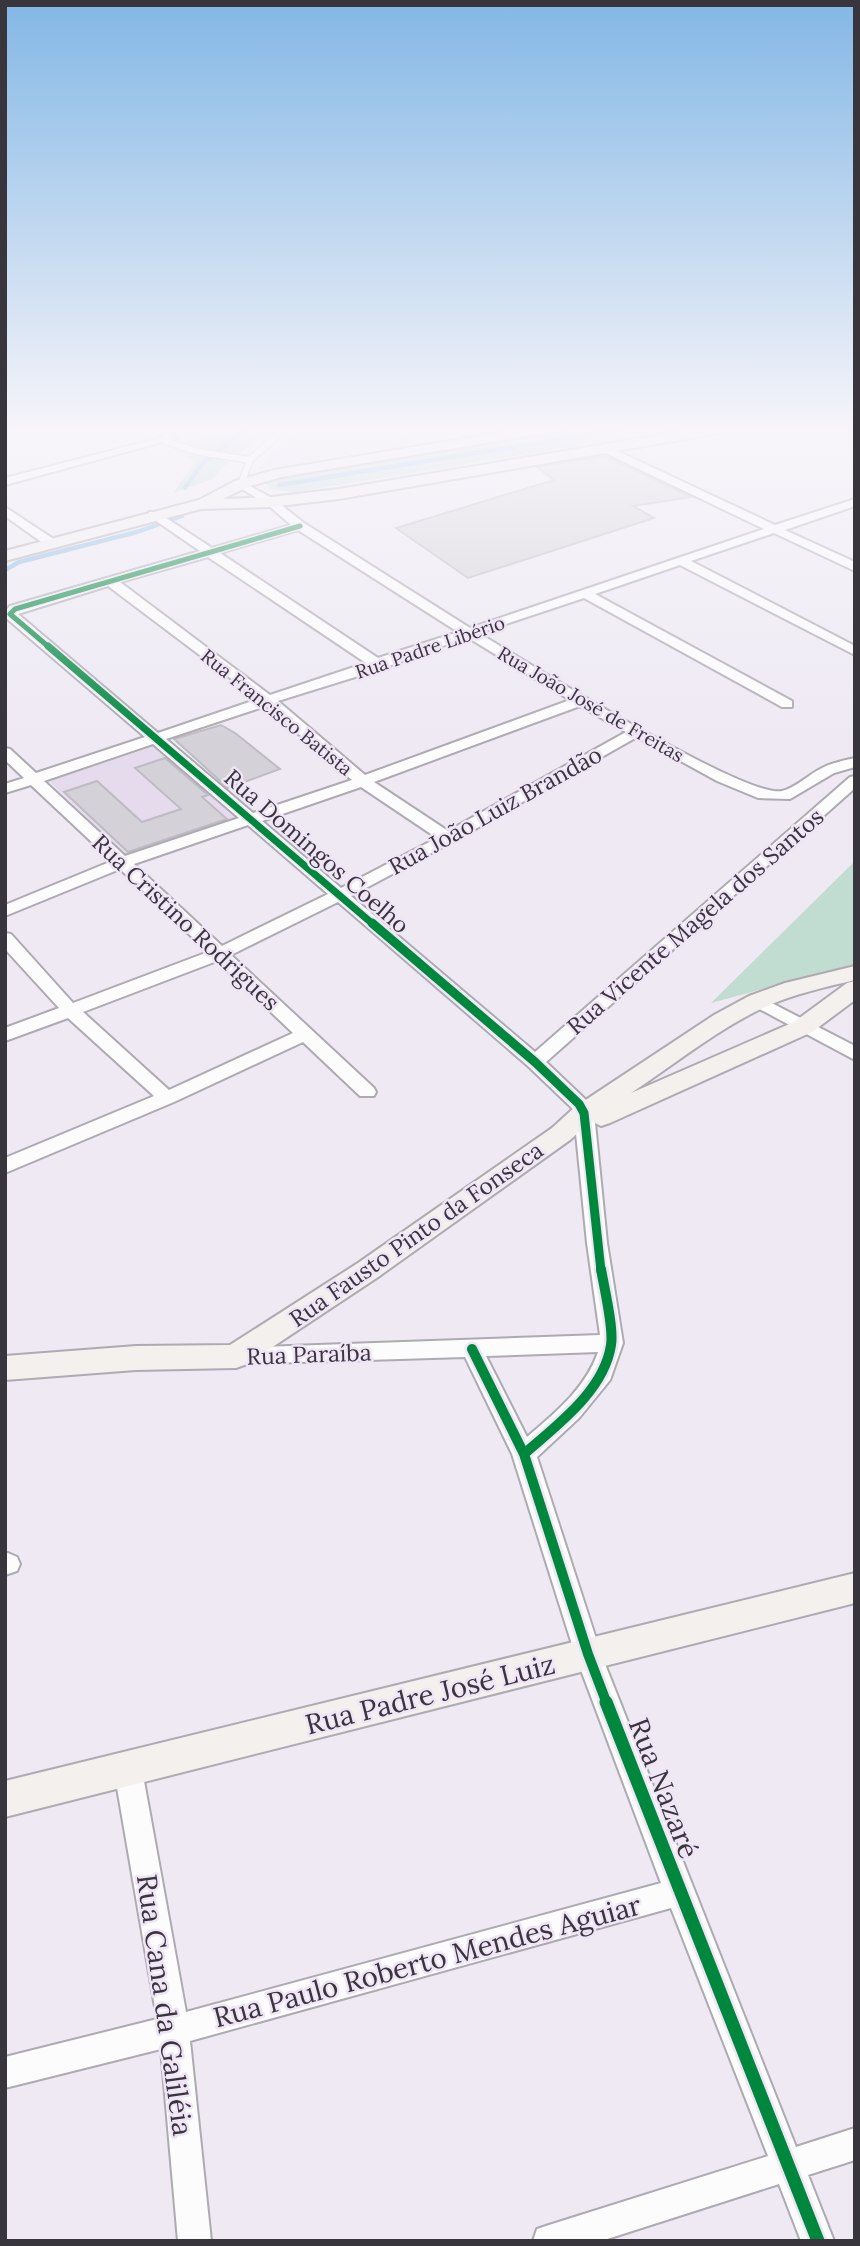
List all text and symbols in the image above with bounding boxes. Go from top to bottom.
street label: Rua Padre Libério [352,610,508,684]
street label: Rua João José de Freitas [494,641,689,767]
street label: Rua Francisco Batista [196,643,358,781]
street label: Rua João Luiz Brandão [383,739,607,881]
street label: Rua Domingos Coelho [218,763,416,939]
street label: Rua Vicente Magela dos Santos [561,802,829,1040]
street label: Rua Cristino Rodrigues [86,828,286,1016]
street label: Rua Fausto Pinto da Fonseca [283,1135,549,1333]
street label: Rua Paraíba [246,1337,372,1371]
street label: Rua Padre José Luiz [302,1646,558,1742]
street label: Rua Nazaré [621,1713,707,1863]
street label: Rua Cana da Galiléia [129,1872,201,2138]
street label: Rua Paulo Roberto Mendes Aguiar [209,1886,645,2036]

